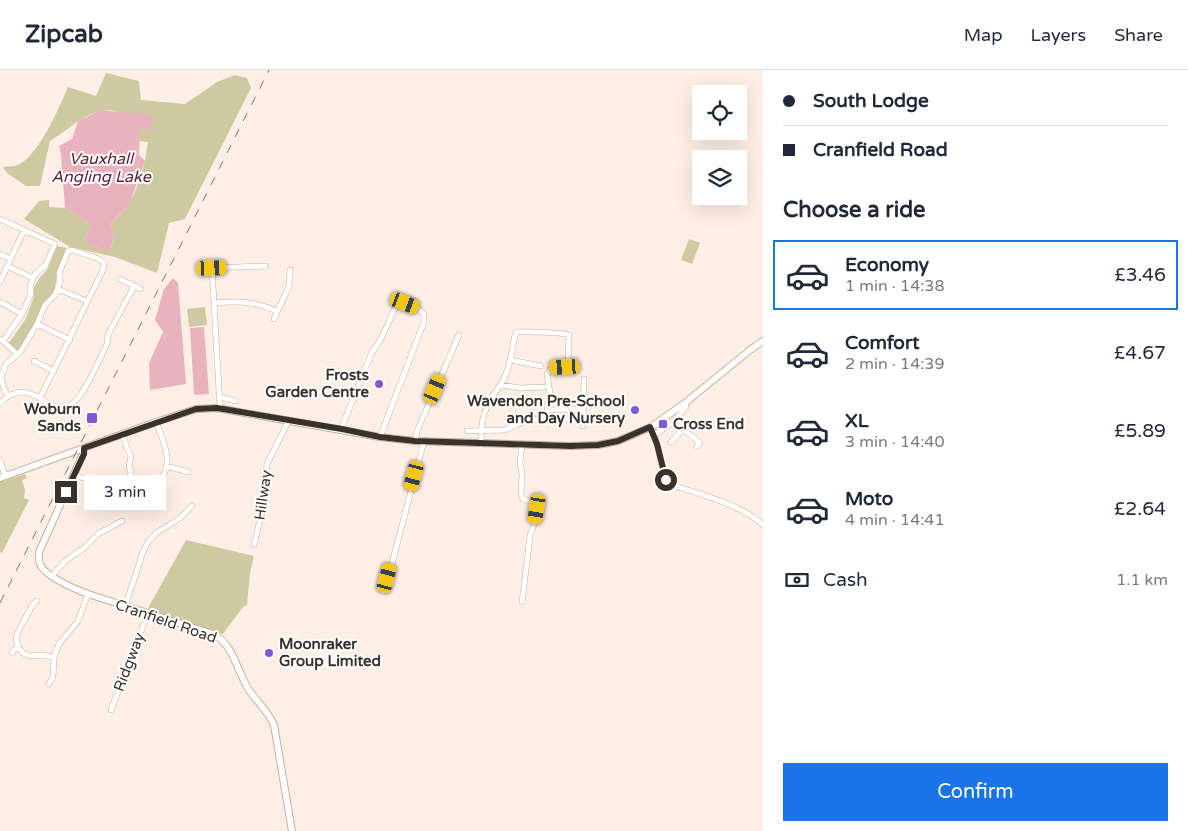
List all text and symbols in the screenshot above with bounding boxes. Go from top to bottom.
text: Zipcab [25,20,103,49]
text: Map [964,24,1003,46]
text: Layers [1031,24,1086,46]
text: Share [1114,24,1163,46]
map controls [692,85,747,205]
button: locate [692,85,747,140]
text: South Lodge [813,90,929,112]
text: Cranfield Road [813,139,948,161]
water label: Vauxhall Angling Lake [51,149,152,187]
button: layers [692,150,747,205]
text: Choose a ride [783,197,926,223]
icon: car [785,253,830,298]
text: Economy [845,254,929,276]
car [196,260,227,276]
text: £3.46 [1114,264,1166,286]
text: 1 min · 14:38 [845,276,944,296]
car [388,291,421,315]
icon: car [785,331,830,376]
text: Comfort [845,332,919,354]
text: £4.67 [1114,342,1166,364]
text: 2 min · 14:39 [845,354,944,374]
car [549,359,580,375]
place label: Frosts Garden Centre [265,366,370,401]
car [422,372,447,406]
marker: Frosts Garden Centre [373,378,385,390]
place label: Wavendon Pre-School and Day Nursery [467,392,625,428]
place label: Woburn Sands [24,400,81,435]
marker: Wavendon Pre-School and Day Nursery [629,404,641,416]
icon: car [785,409,830,454]
text: XL [845,410,869,432]
marker: Woburn Sands [85,411,99,425]
place label: Cross End [673,415,744,433]
marker: Cross End [657,418,669,430]
text: £5.89 [1114,420,1166,442]
text: 3 min · 14:40 [845,432,944,452]
car [402,460,425,492]
street label: Hillway [251,469,275,521]
route start [655,469,677,491]
callout: 3 min [84,474,166,510]
route end [55,481,77,503]
text: 3 min [104,482,146,502]
icon: car [785,487,830,532]
text: Moto [845,488,893,510]
car [527,493,546,525]
text: £2.64 [1114,498,1166,520]
text: 4 min · 14:41 [845,510,944,530]
car [375,562,398,594]
icon: cash [783,566,811,594]
text: Cash [823,569,868,591]
text: 1.1 km [1116,570,1168,590]
street label: Cranfield Road [113,595,219,647]
street label: Ridgway [110,630,148,694]
place label: Moonraker Group Limited [279,635,381,671]
marker: Moonraker Group Limited [263,647,275,659]
button: Confirm [783,763,1168,821]

